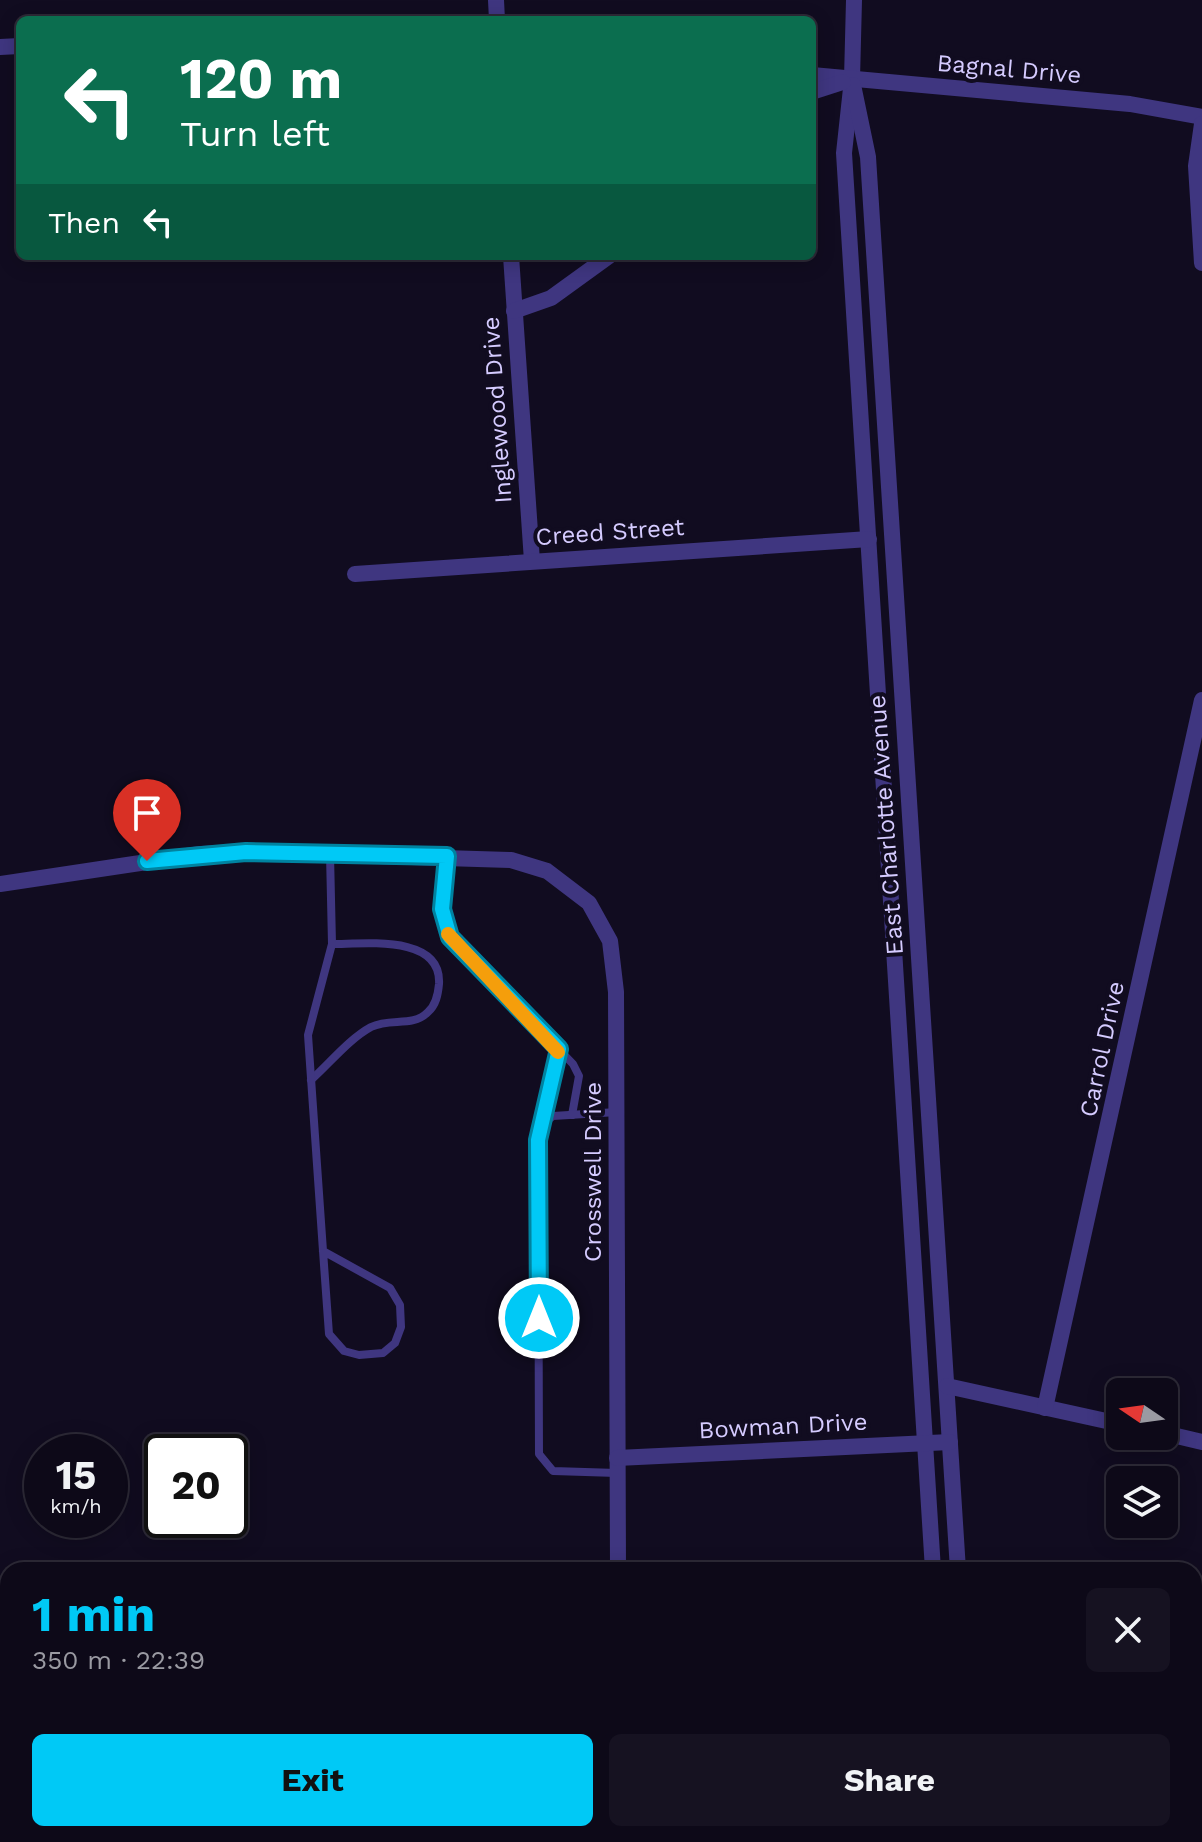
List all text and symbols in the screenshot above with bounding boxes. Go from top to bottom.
text: 120 m [180,46,342,112]
icon: left [48,48,152,152]
street label: Bagnal Drive [936,49,1082,89]
text: Turn left [180,113,330,155]
icon: left [136,200,180,244]
text: Then [48,205,120,240]
street label: Inglewood Drive [477,316,517,504]
street label: Creed Street [535,513,685,551]
street label: East Charlotte Avenue [863,694,909,956]
pin [113,779,181,861]
icon: arrive [125,791,169,835]
street label: Carrol Drive [1074,979,1130,1119]
street label: Crosswell Drive [579,1082,607,1262]
position arrow [497,1276,581,1360]
north arrow [1106,1378,1178,1450]
map controls [1106,1378,1178,1538]
street label: Bowman Drive [698,1408,868,1444]
speed limit sign: 20 [144,1434,248,1538]
text: 15 [56,1452,96,1499]
button: layers [1106,1466,1178,1538]
text: km/h [50,1494,102,1518]
text: 1 min [32,1586,155,1643]
button: close [1086,1588,1170,1672]
text: 350 m · 22:39 [32,1645,205,1675]
button: Exit [32,1734,593,1826]
button: Share [609,1734,1170,1826]

